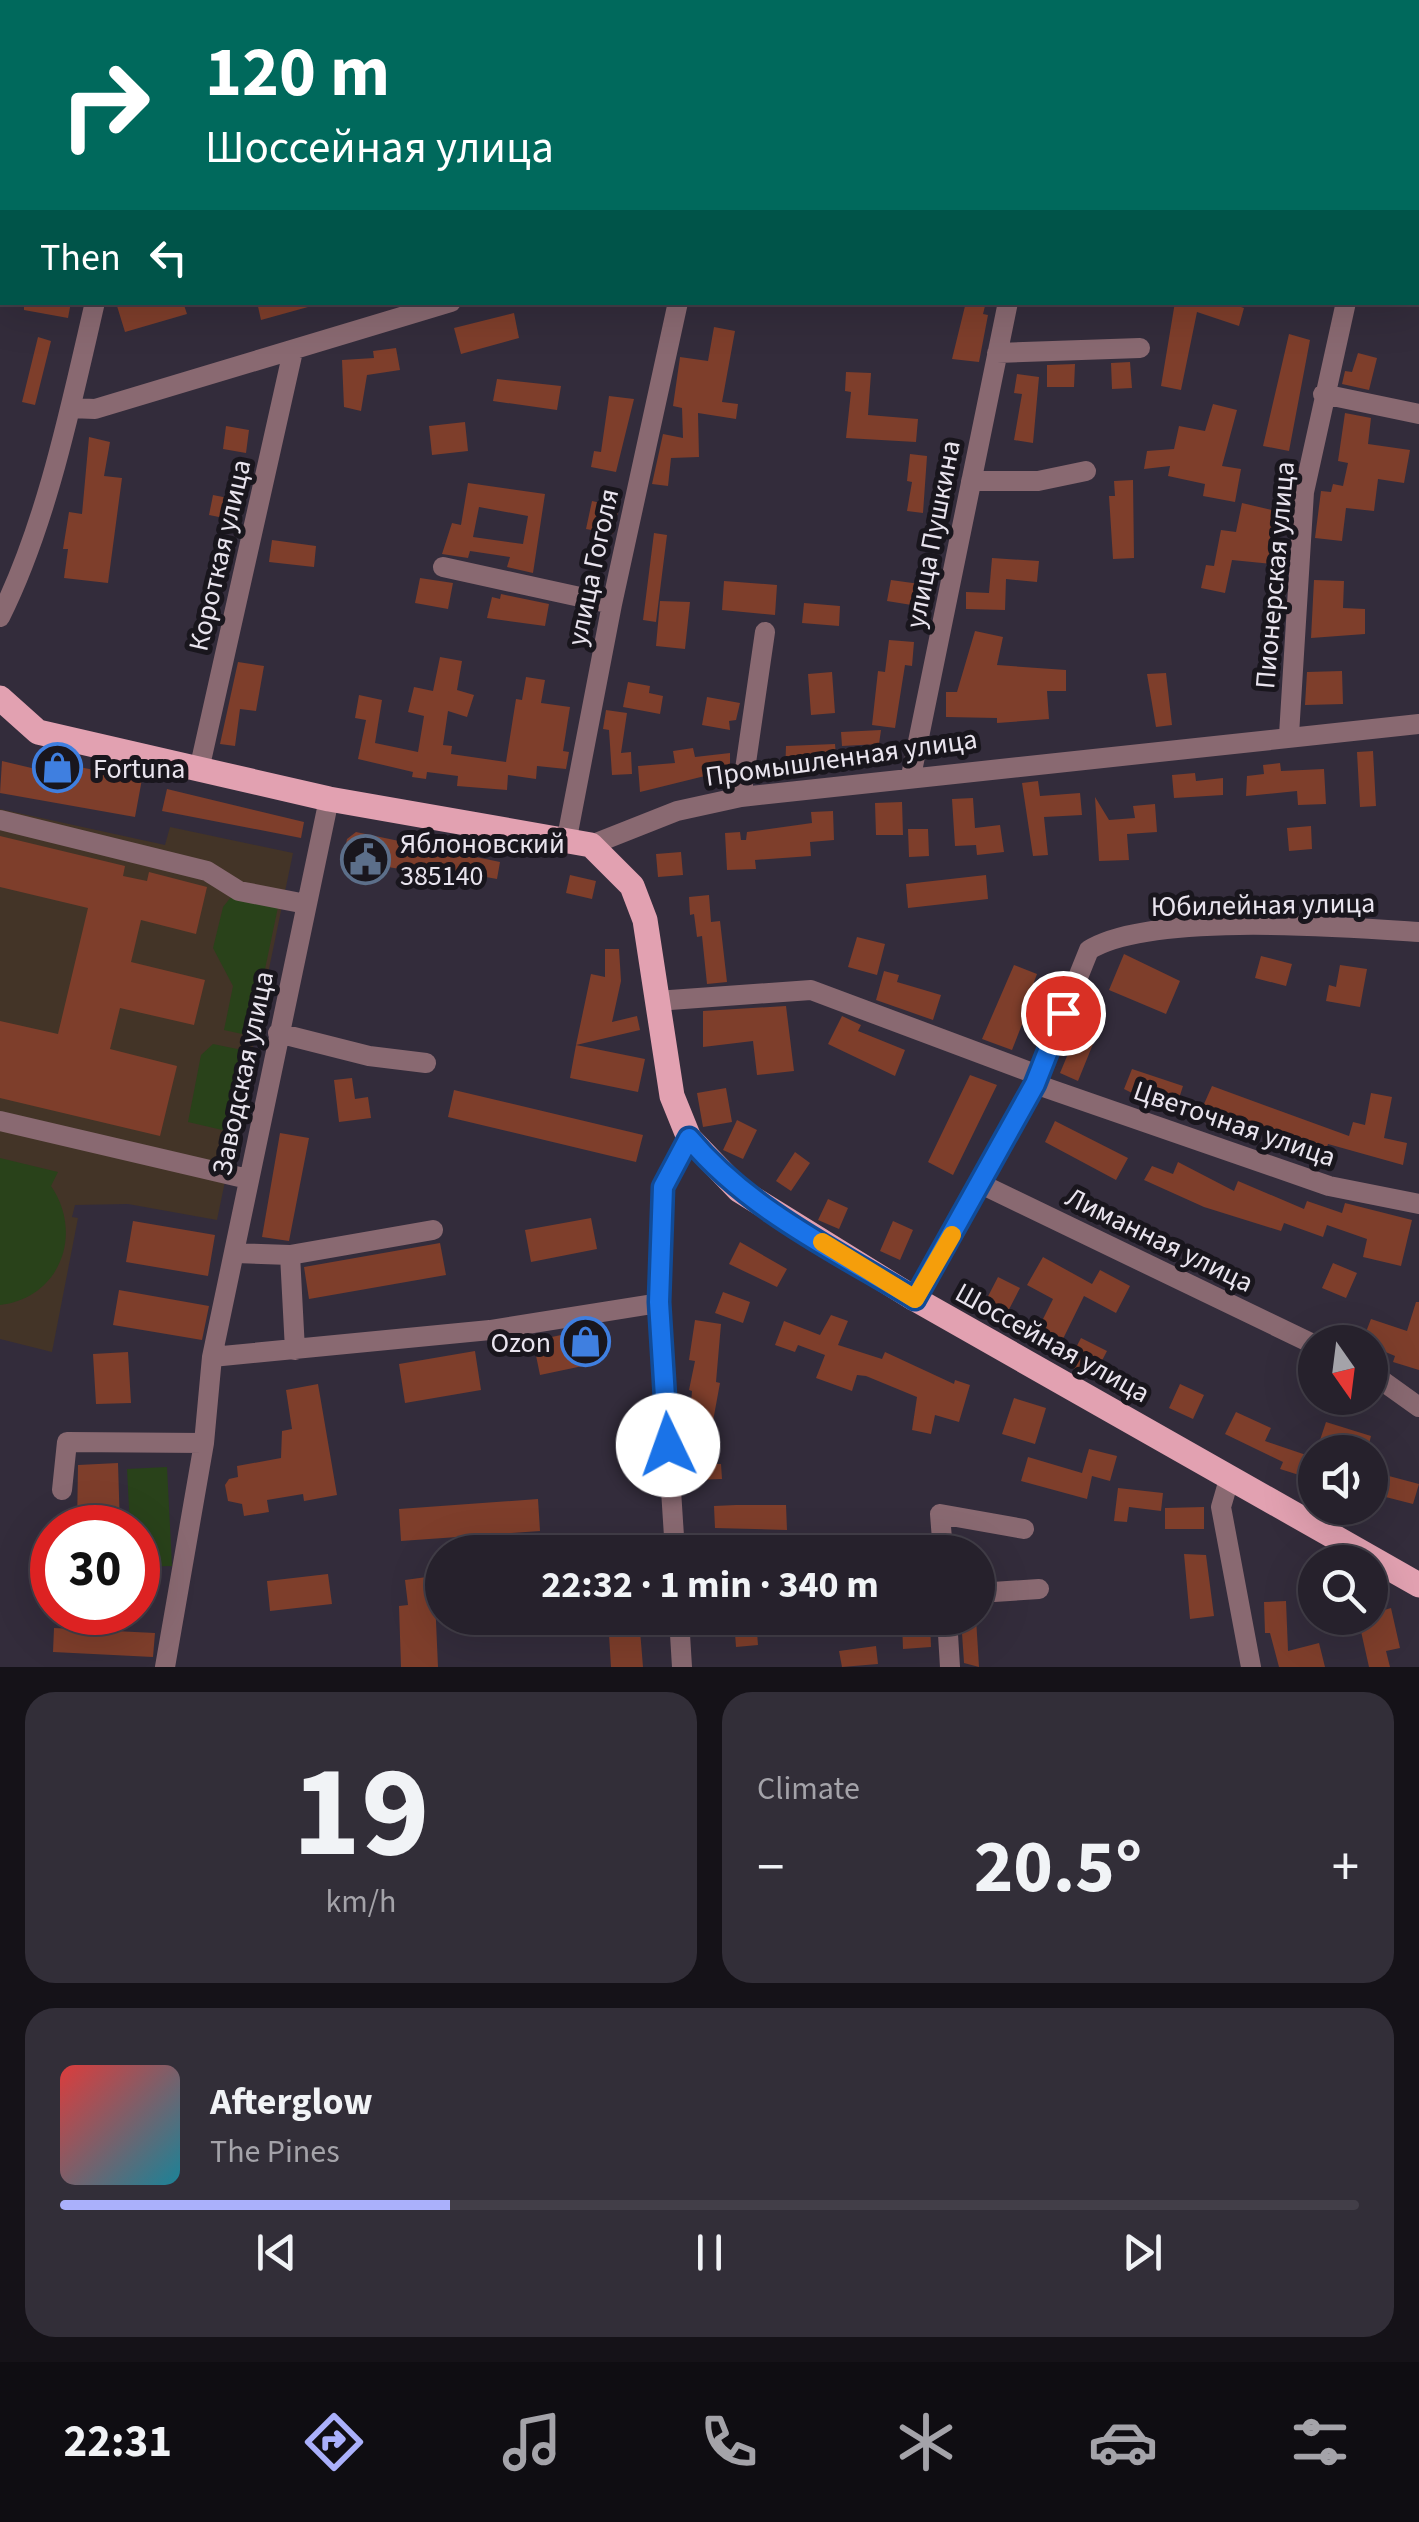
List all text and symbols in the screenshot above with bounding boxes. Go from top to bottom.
text: 120 m [205,23,390,123]
icon: right [40,40,170,170]
text: Шоссейная улица [205,116,554,180]
icon: left [141,230,196,285]
text: Then [40,231,121,285]
street label: улица Пушкина [895,437,971,632]
street label: Короткая улица [179,456,261,655]
street label: Пионерская улица [1245,460,1305,690]
street label: улица Гоголя [557,485,629,650]
street label: Промышленная улица [703,719,980,797]
shop icon: Fortuna [32,742,84,794]
place label: Fortuna [93,749,185,789]
place label: Яблоновский 385140 [400,824,565,896]
public building icon: Яблоновский 385140 [339,833,391,885]
street label: Юбилейная улица [1151,883,1376,927]
street label: Заводская улица [202,967,284,1179]
pin [1021,971,1106,1056]
icon: arrive [1036,986,1091,1041]
street label: Цветочная улица [1128,1071,1341,1177]
street label: Лиманная улица [1059,1177,1260,1303]
street label: Шоссейная улица [948,1273,1157,1413]
shop icon: Ozon [560,1316,612,1368]
place label: Ozon [491,1323,551,1363]
north arrow [1298,1325,1388,1415]
map controls [1298,1325,1388,1635]
position arrow [616,1393,720,1497]
button: sound [1298,1435,1388,1525]
speed limit sign: 30 [30,1505,160,1635]
button: search [1298,1545,1388,1635]
text: 22:32 · 1 min · 340 m [541,1558,879,1612]
text: 19 [292,1721,430,1906]
text: Climate [757,1766,860,1812]
text: 20.5° [974,1814,1142,1921]
text: − [757,1829,784,1907]
text: + [1332,1829,1359,1907]
text: km/h [326,1879,396,1925]
text: Afterglow [210,2075,373,2129]
text: The Pines [210,2129,340,2175]
icon: previous [249,2225,304,2280]
icon: pause [682,2225,737,2280]
icon: next [1115,2225,1170,2280]
icon: directions [299,2407,369,2477]
icon: music [497,2407,567,2477]
icon: phone [694,2407,764,2477]
icon: climate [891,2407,961,2477]
icon: car [1088,2407,1158,2477]
icon: filters [1285,2407,1355,2477]
text: 22:31 [64,2410,172,2474]

